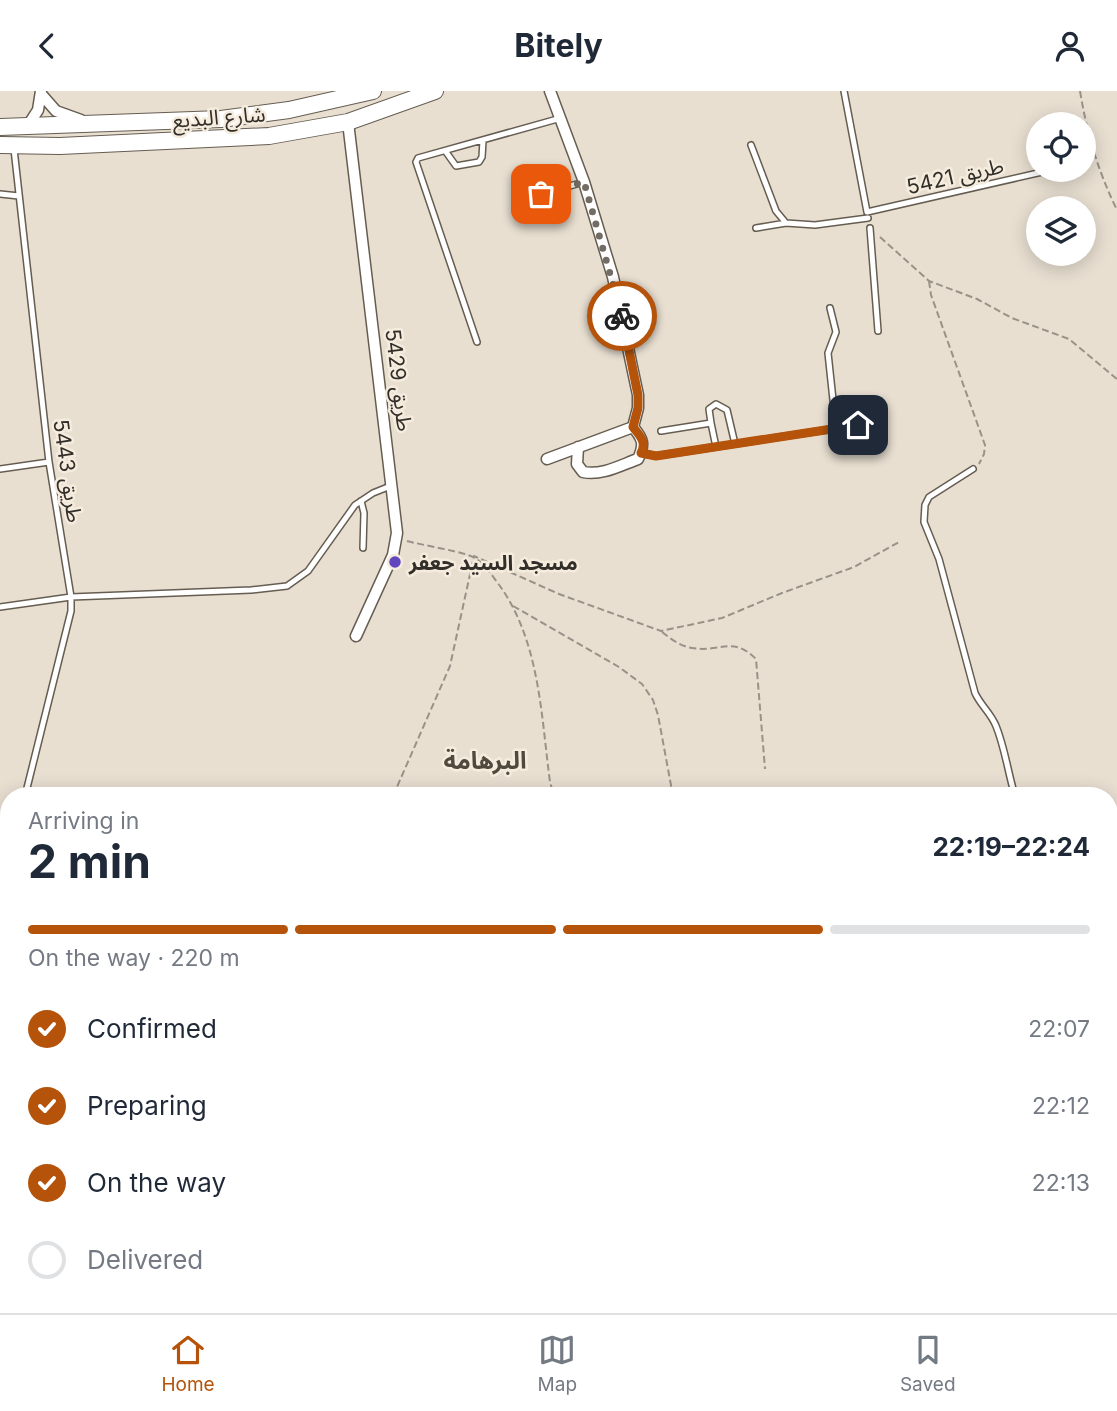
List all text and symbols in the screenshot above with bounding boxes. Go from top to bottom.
text: Bitely [514,26,603,65]
icon: back [28,27,66,65]
icon: person [1051,27,1089,65]
street label: شارع البديع [172,101,267,136]
map controls [1026,112,1096,266]
button: locate [1026,112,1096,182]
street label: طريق 5421 [904,153,1006,200]
pin [511,164,571,224]
icon: bag [522,175,560,213]
button: layers [1026,196,1096,266]
courier [587,281,657,351]
icon: bike [603,297,641,335]
street label: طريق 5429 [379,327,418,433]
pin [828,395,888,455]
icon: home [839,406,877,444]
street label: طريق 5443 [47,418,88,524]
place label: مسجد السيد جعفر [408,550,578,575]
marker: مسجد السيد جعفر [387,554,403,570]
district label: البرهامة [443,746,527,775]
text: Arriving in [28,807,139,835]
text: 22:19–22:24 [932,831,1090,862]
text: 2 min [28,833,151,889]
text: On the way · 220 m [28,944,240,972]
icon: check [28,1010,66,1048]
text: Confirmed [87,1013,217,1044]
text: 22:07 [1028,1015,1090,1043]
icon: check [28,1087,66,1125]
text: Preparing [87,1090,207,1121]
text: 22:12 [1032,1092,1090,1120]
icon: check [28,1164,66,1202]
text: On the way [87,1167,226,1198]
text: 22:13 [1032,1169,1090,1197]
text: Delivered [87,1244,203,1275]
tab: Home [161,1331,215,1396]
tab: Map [538,1331,577,1396]
tab: Saved [900,1331,956,1396]

